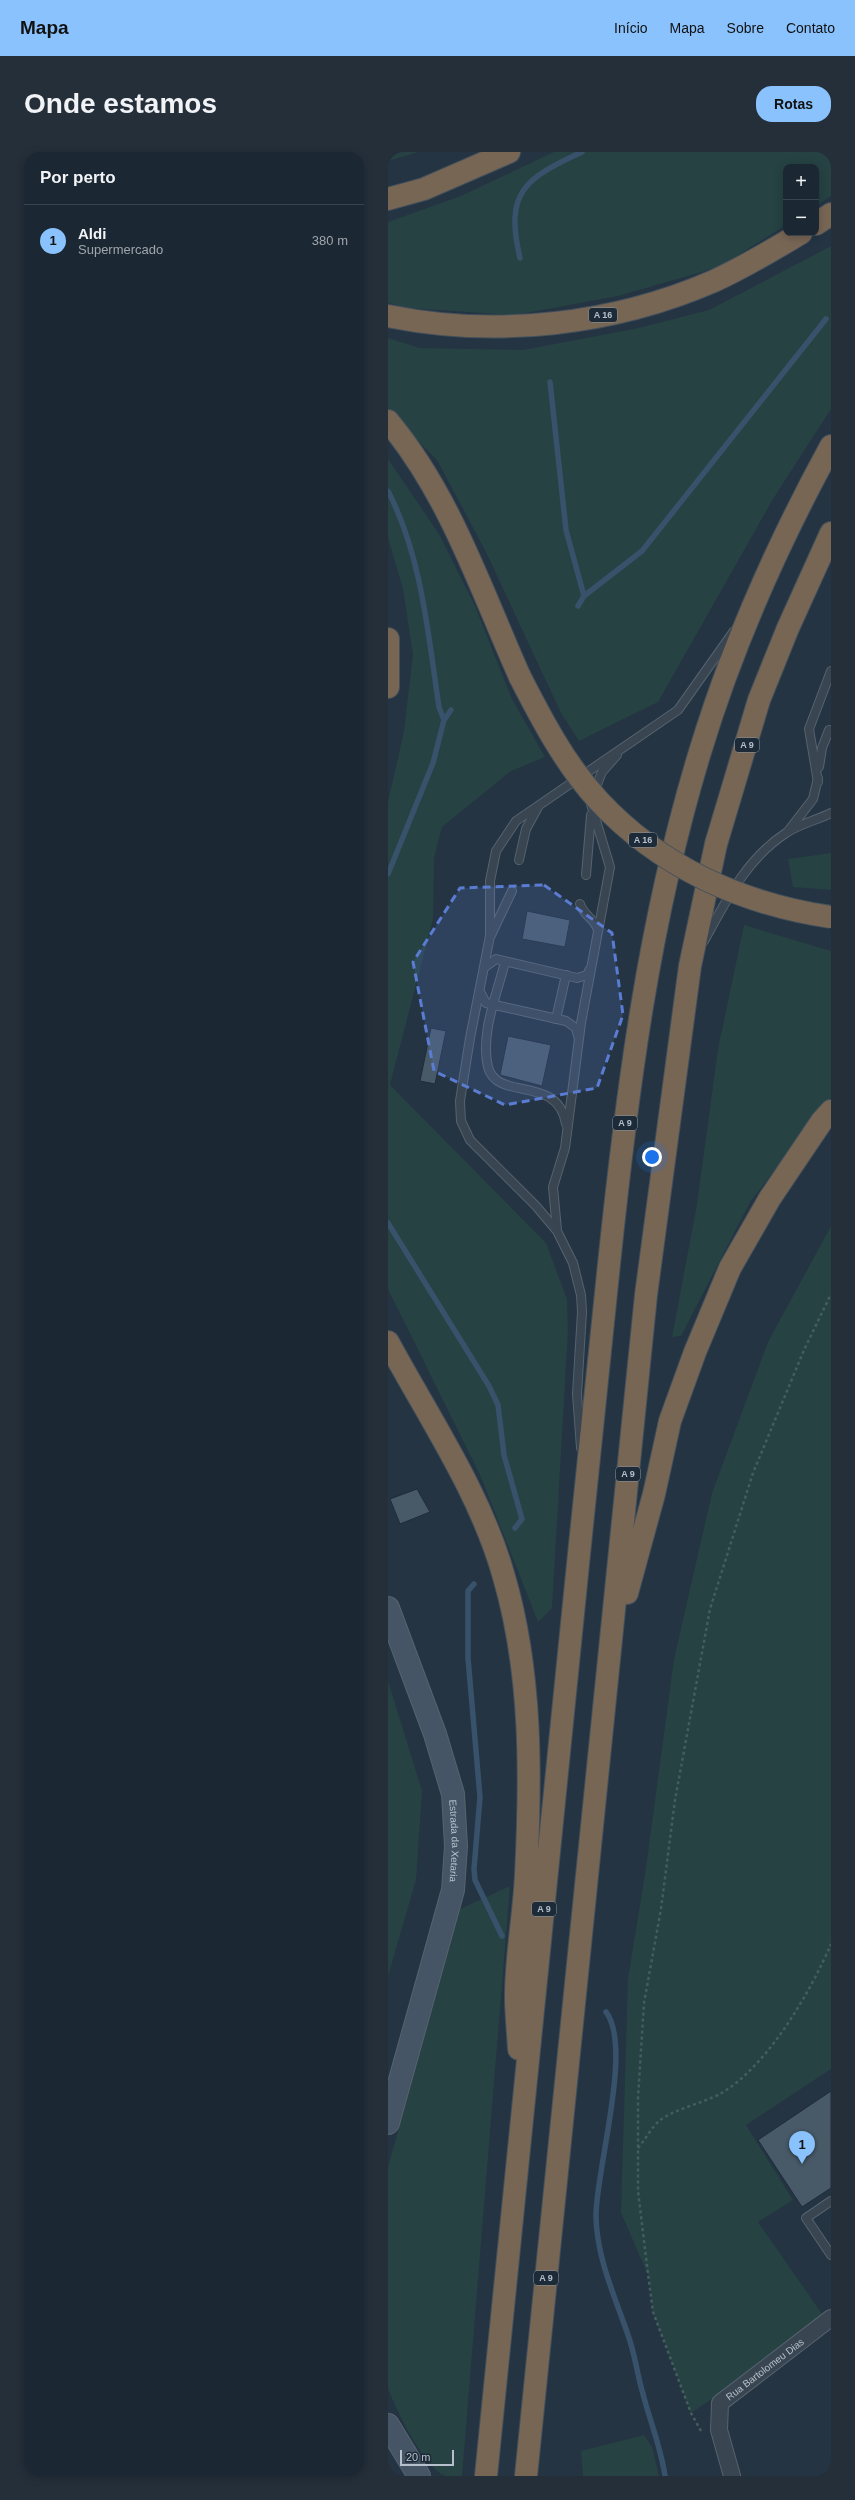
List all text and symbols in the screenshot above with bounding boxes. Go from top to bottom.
text: Mapa [20,17,69,38]
text: Início [614,20,648,36]
text: Mapa [670,20,705,36]
text: Sobre [727,20,764,36]
text: Contato [786,20,835,36]
button: Rotas [756,86,831,122]
text: Onde estamos [24,88,217,119]
map controls [783,164,819,236]
button: + [783,164,819,200]
text: Por perto [40,168,116,187]
button: − [783,200,819,236]
text: Aldi [78,225,106,242]
text: 1 [49,233,57,248]
text: 380 m [312,233,348,248]
text: Supermercado [78,242,163,257]
road number: A 16 [589,308,617,322]
road number: A 9 [735,738,759,752]
road number: A 16 [629,833,657,847]
road number: A 9 [613,1116,637,1130]
your location [642,1147,662,1167]
road number: A 9 [616,1467,640,1481]
street label: Estrada da Xetaria [447,1799,461,1883]
road number: A 9 [532,1902,556,1916]
pin: 1 [789,2131,815,2164]
road number: A 9 [534,2271,558,2285]
street label: Rua Bartolomeu Dias [724,2336,806,2403]
scale bar [400,2448,454,2467]
text: 20 m [406,2451,430,2463]

